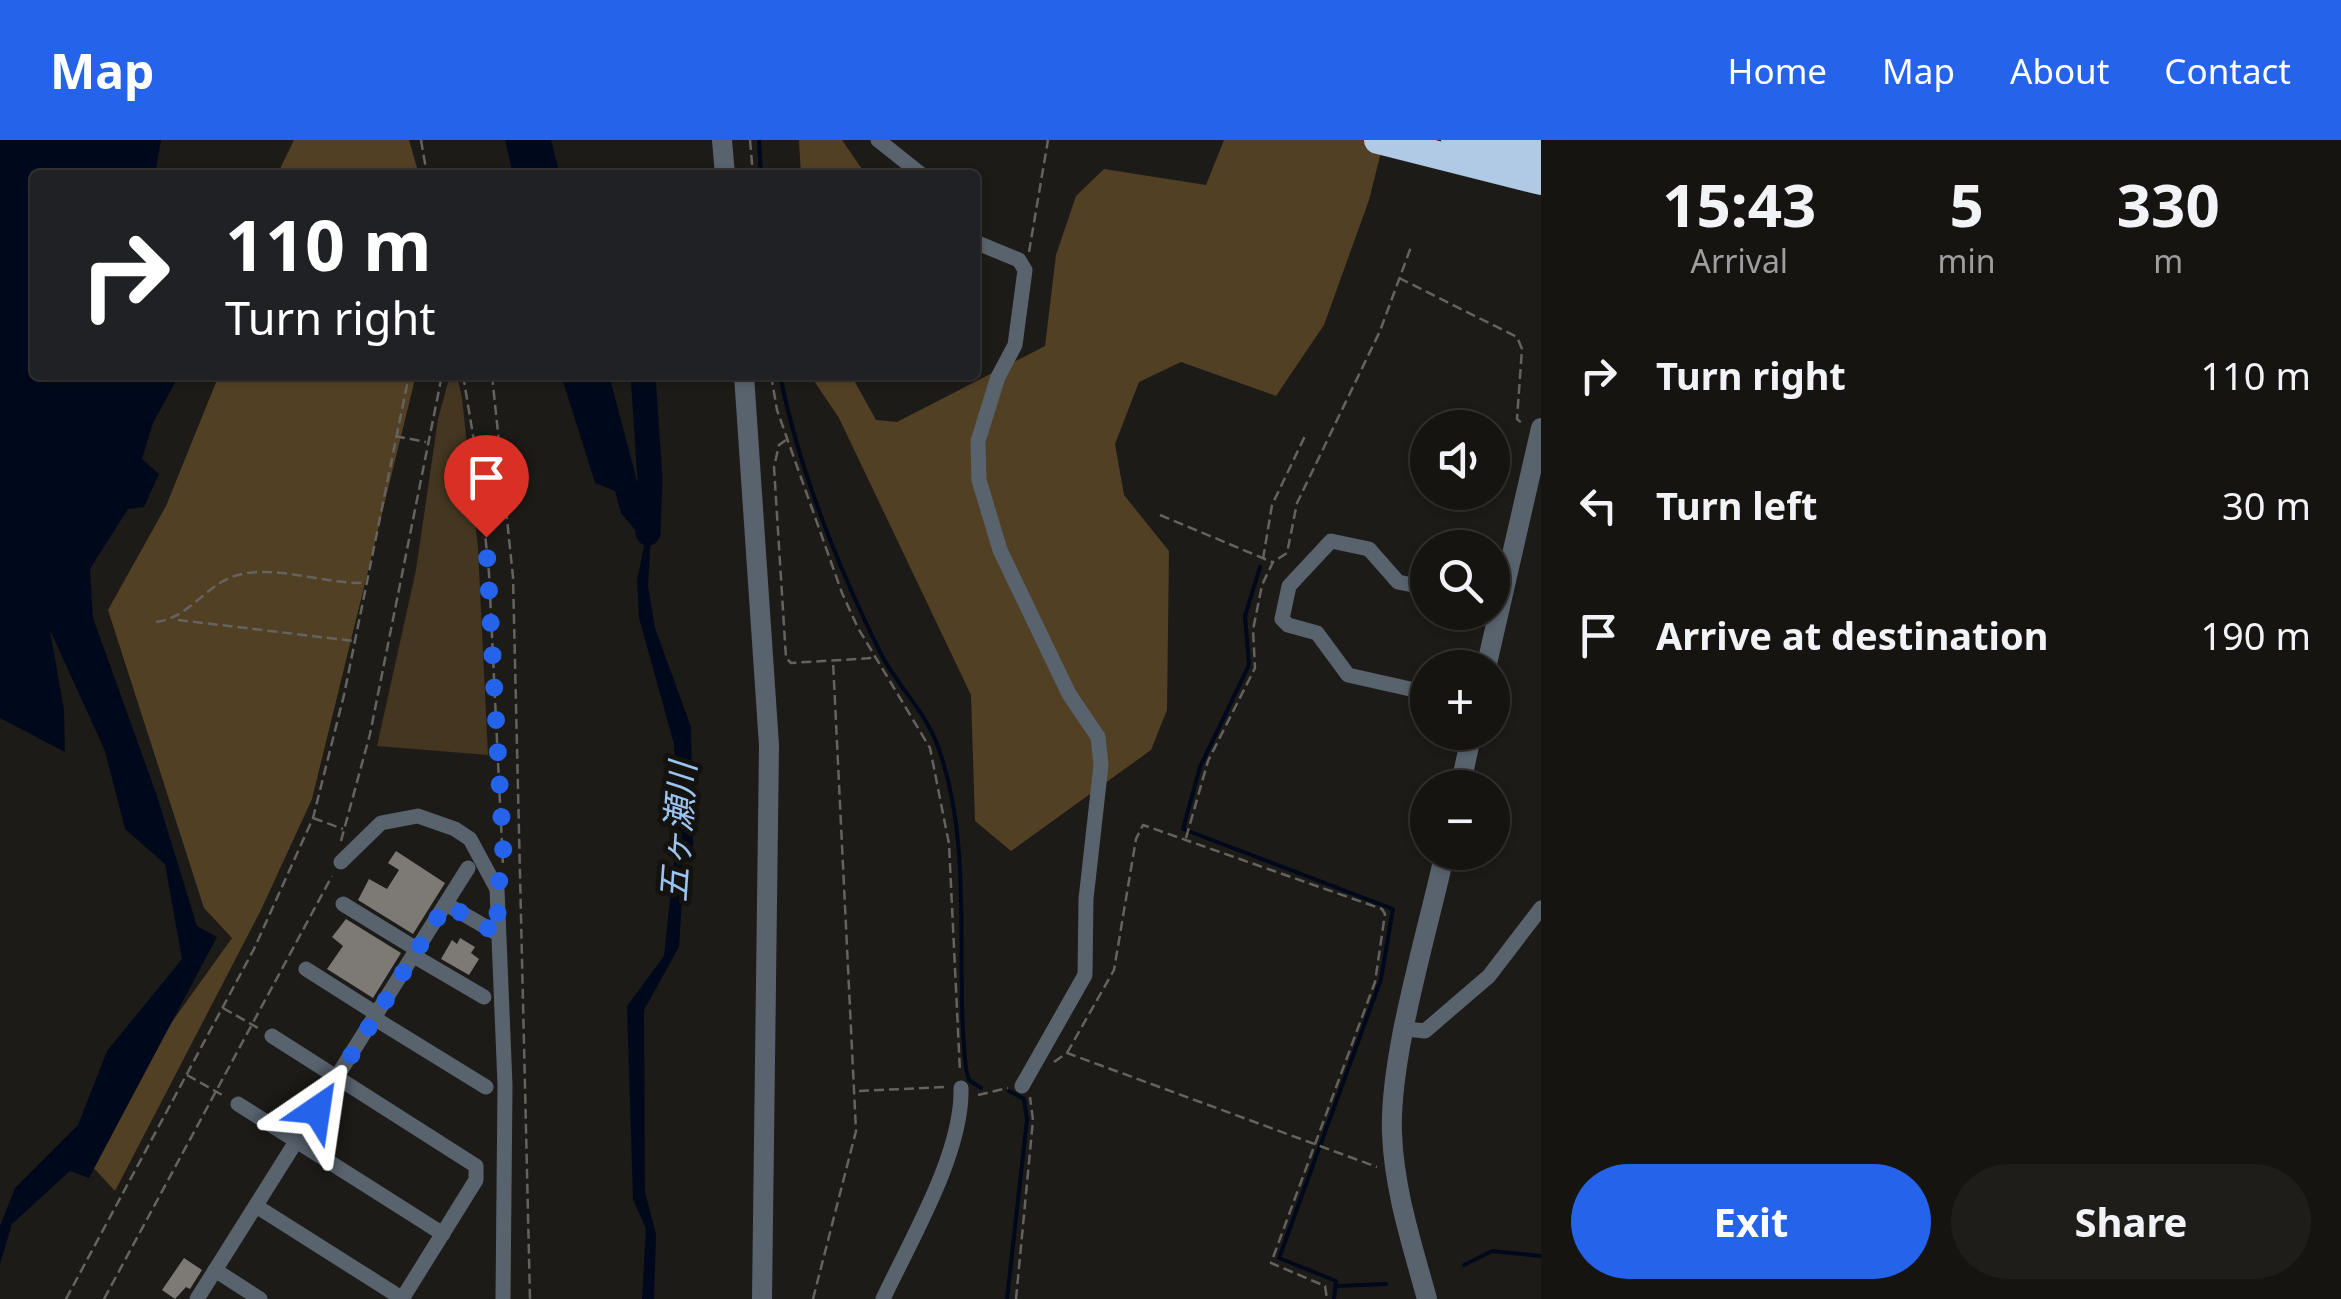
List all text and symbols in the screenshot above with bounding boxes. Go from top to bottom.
text: Map [50,38,154,103]
text: Home [1728,47,1827,94]
text: Map [1882,47,1955,94]
text: About [2010,47,2109,94]
text: Contact [2164,47,2291,94]
text: 15:43 [1662,163,1816,245]
text: 5 [1949,163,1984,245]
text: 330 [2117,163,2220,245]
text: 110 m [225,196,432,292]
icon: right [60,210,190,340]
text: Arrival [1691,239,1788,282]
text: min [1938,239,1996,282]
text: m [2153,239,2183,282]
text: Turn right [225,287,436,348]
icon: right [1571,348,1626,403]
text: Turn right [1656,349,1846,401]
text: 110 m [2200,349,2311,401]
map controls [1410,410,1510,870]
button: sound [1410,410,1510,510]
pin [444,435,529,538]
icon: arrive [459,450,514,505]
icon: left [1571,478,1626,533]
text: Turn left [1656,479,1818,531]
text: 30 m [2222,479,2311,531]
button: search [1410,530,1510,630]
icon: arrive [1571,608,1626,663]
text: Arrive at destination [1656,609,2048,661]
text: 190 m [2200,609,2311,661]
button: + [1410,650,1510,750]
water label: 五ヶ瀬川 [649,757,706,903]
button: − [1410,770,1510,870]
position arrow [265,1058,369,1162]
button: Exit [1571,1164,1931,1279]
button: Share [1951,1164,2311,1279]

